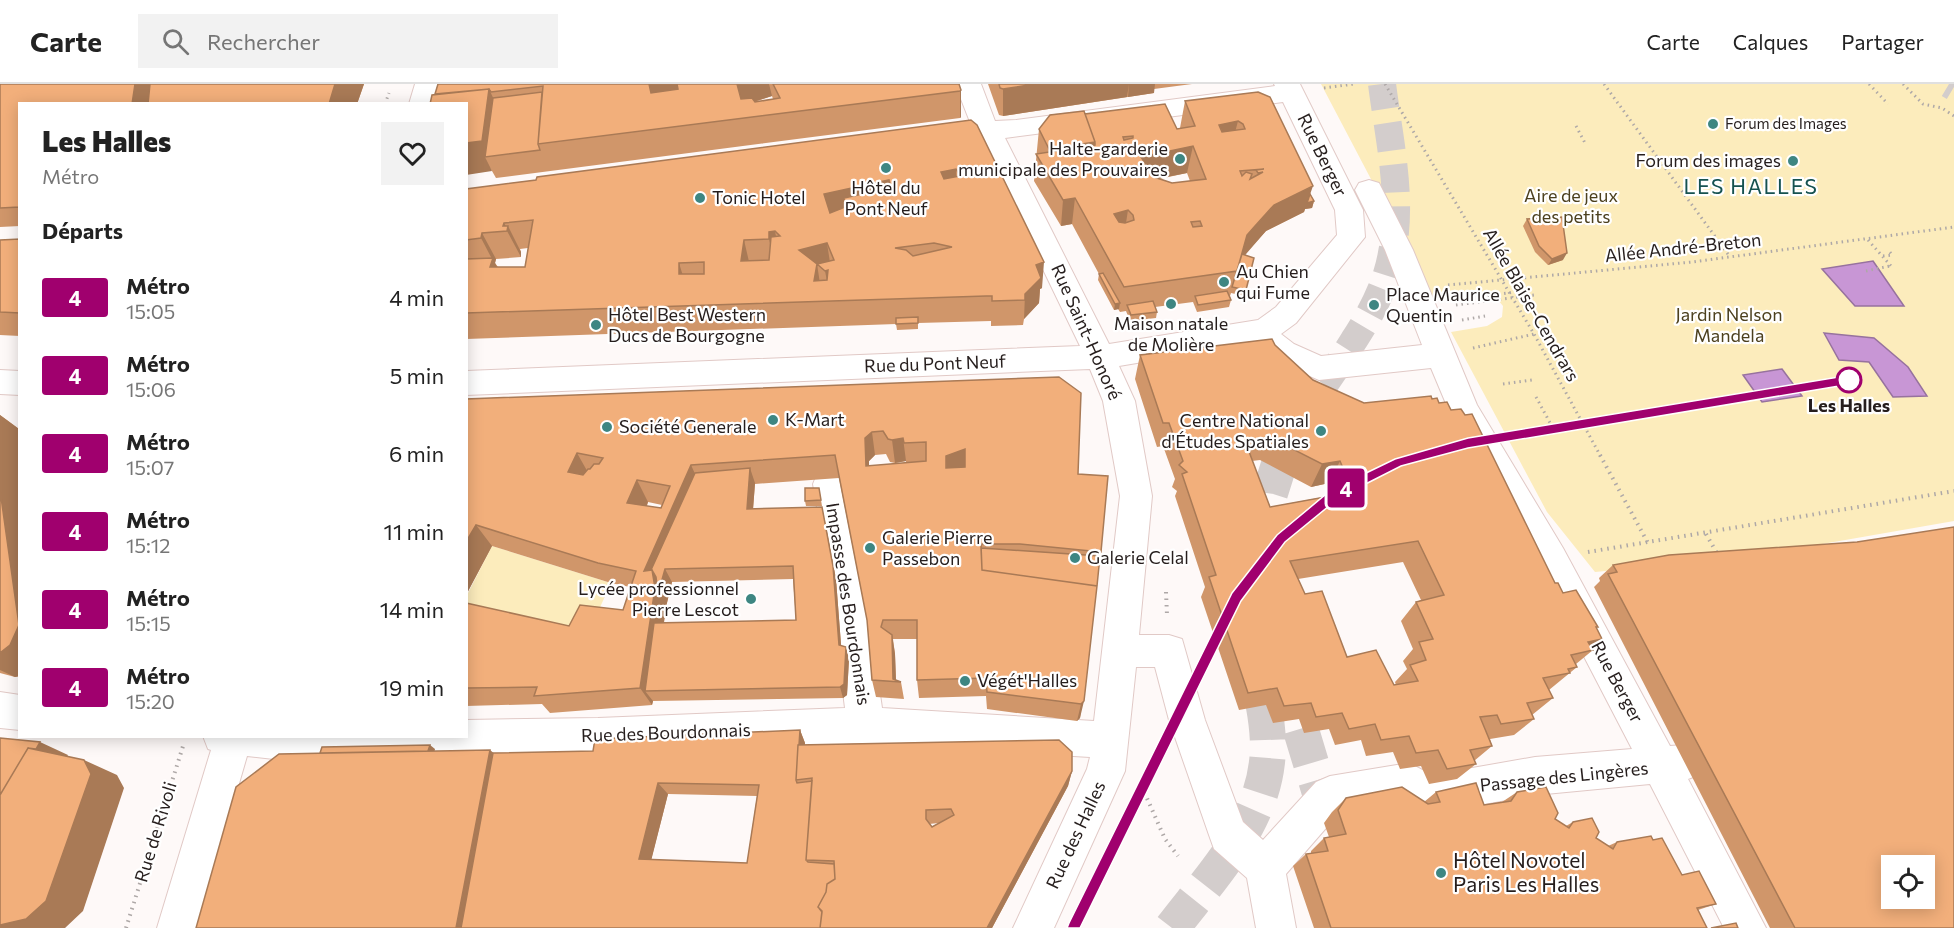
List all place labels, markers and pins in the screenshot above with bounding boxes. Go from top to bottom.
place label: Forum des Images [1725,114,1847,132]
marker: Forum des Images [1706,117,1720,131]
place label: Halte-garderie municipale des Prouvaires [958,137,1168,180]
place label: Forum des images [1635,149,1781,171]
marker: Halte-garderie municipale des Prouvaires [1173,152,1187,166]
marker: Forum des images [1786,154,1800,168]
marker: Hôtel du Pont Neuf [879,161,893,175]
place label: Hôtel du Pont Neuf [844,176,928,219]
place label: Tonic Hotel [712,186,806,208]
marker: Tonic Hotel [693,191,707,205]
place label: Au Chien qui Fume [1236,260,1310,303]
marker: Au Chien qui Fume [1217,275,1231,289]
place label: Place Maurice Quentin [1386,283,1500,326]
marker: Maison natale de Molière [1164,297,1178,311]
marker: Place Maurice Quentin [1367,298,1381,312]
place label: Hôtel Best Western Ducs de Bourgogne [608,303,766,346]
place label: Maison natale de Molière [1114,312,1228,355]
marker: Hôtel Best Western Ducs de Bourgogne [589,318,603,332]
marker: Les Halles [1836,367,1862,393]
place label: Les Halles [1808,394,1890,416]
place label: K-Mart [785,408,845,430]
place label: Centre National d'Études Spatiales [1161,409,1309,452]
marker: K-Mart [766,413,780,427]
place label: Société Generale [619,415,756,437]
marker: Société Generale [600,420,614,434]
marker: Centre National d'Études Spatiales [1314,424,1328,438]
place label: Galerie Pierre Passebon [882,526,992,569]
marker: Galerie Pierre Passebon [863,541,877,555]
place label: Galerie Celal [1087,546,1189,568]
marker: Galerie Celal [1068,551,1082,565]
place label: Lycée professionnel Pierre Lescot [578,577,739,620]
marker: Lycée professionnel Pierre Lescot [744,592,758,606]
place label: Végét'Halles [977,669,1077,691]
marker: Végét'Halles [958,674,972,688]
place label: Hôtel Novotel Paris Les Halles [1453,847,1599,896]
marker: Hôtel Novotel Paris Les Halles [1434,866,1448,880]

